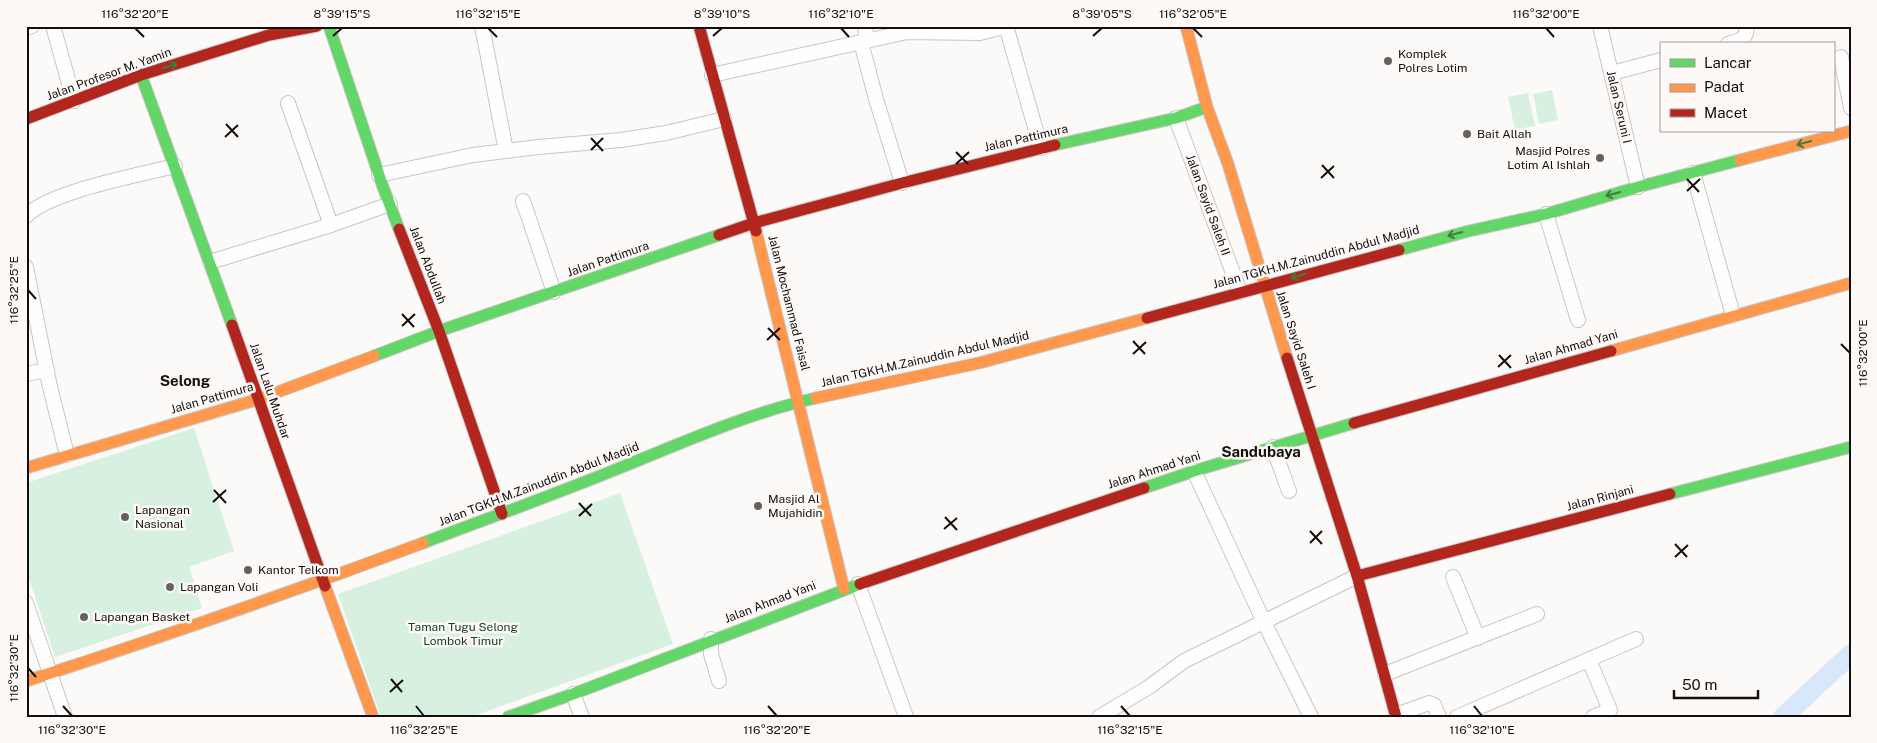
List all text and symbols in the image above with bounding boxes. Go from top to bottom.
text: 116°32'20"E [101,7,169,21]
text: 8°39'15"S [314,7,371,21]
text: 116°32'15"E [455,7,521,21]
text: 8°39'10"S [694,7,750,21]
text: 116°32'10"E [808,7,874,21]
text: 8°39'05"S [1072,7,1132,21]
text: 116°32'05"E [1159,7,1227,21]
text: 116°32'00"E [1512,7,1580,21]
legend [1660,42,1834,132]
street label: Jalan Profesor M. Yamin [45,45,173,103]
place label: Komplek Polres Lotim [1398,47,1468,75]
text: Lancar [1704,54,1752,71]
marker: Komplek Polres Lotim [1382,55,1394,67]
one-way arrow [162,60,178,70]
street label: Jalan Seruni I [1604,69,1634,145]
text: Padat [1704,78,1745,95]
text: Macet [1704,104,1748,121]
street label: Jalan Pattimura [983,122,1069,154]
place label: Bait Allah [1477,127,1531,141]
marker: Bait Allah [1461,128,1473,140]
one-way arrow [1796,139,1812,148]
place label: Masjid Polres Lotim Al Ishlah [1507,144,1590,172]
street label: Jalan Sayid Saleh II [1183,152,1233,258]
marker: Masjid Polres Lotim Al Ishlah [1594,152,1606,164]
one-way arrow [1605,190,1621,200]
street label: Jalan TGKH.M.Zainuddin Abdul Madjid [1211,223,1421,291]
street label: Jalan Abdullah [407,224,449,306]
one-way arrow [1448,230,1464,240]
street label: Jalan Mochammad Faisal [765,234,813,373]
street label: Jalan Pattimura [565,238,651,280]
text: 116°32'25"E [7,256,21,324]
one-way arrow [1291,272,1307,281]
street label: Jalan Sayid Saleh I [1273,289,1319,391]
text: 116°32'00"E [1856,319,1870,387]
street label: Jalan Ahmad Yani [1522,327,1620,367]
street label: Jalan TGKH.M.Zainuddin Abdul Madjid [819,328,1031,390]
street label: Jalan Lalu Muhdar [247,341,293,441]
district label: Selong [160,372,211,389]
street label: Jalan Pattimura [169,379,255,417]
street label: Jalan TGKH.M.Zainuddin Abdul Madjid [437,439,641,529]
district label: Sandubaya [1221,443,1301,460]
street label: Jalan Ahmad Yani [1106,448,1202,492]
street label: Jalan Rinjani [1565,482,1635,514]
place label: Masjid Al Mujahidin [768,492,823,520]
marker: Masjid Al Mujahidin [752,500,764,512]
place label: Lapangan Nasional [135,503,190,531]
marker: Lapangan Nasional [119,511,131,523]
place label: Kantor Telkom [258,563,339,577]
marker: Kantor Telkom [242,564,254,576]
street label: Jalan Ahmad Yani [722,578,818,626]
place label: Lapangan Voli [180,580,258,594]
marker: Lapangan Voli [164,581,176,593]
place label: Lapangan Basket [94,610,190,624]
marker: Lapangan Basket [78,611,90,623]
park label: Taman Tugu Selong Lombok Timur [408,620,518,648]
text: 116°32'30"E [7,634,21,702]
scale bar [1674,668,1758,700]
text: 50 m [1682,676,1717,693]
text: 116°32'30"E [38,723,106,737]
text: 116°32'25"E [390,723,458,737]
text: 116°32'20"E [743,723,811,737]
text: 116°32'15"E [1097,723,1163,737]
text: 116°32'10"E [1449,723,1515,737]

